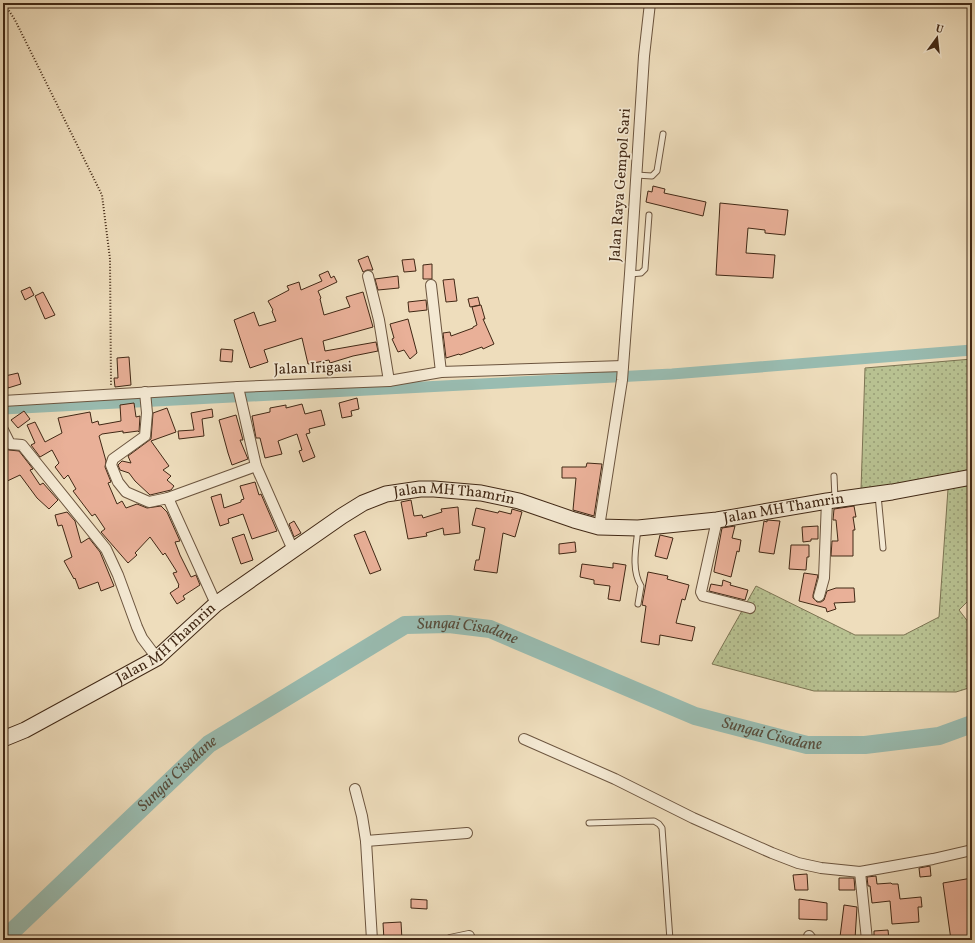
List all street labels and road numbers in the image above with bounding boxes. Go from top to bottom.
street label: Jalan Raya Gempol Sari [605,107,637,263]
street label: Jalan Irigasi [273,357,353,381]
street label: Jalan MH Thamrin [392,478,517,510]
street label: Jalan MH Thamrin [722,488,846,529]
street label: Jalan MH Thamrin [112,598,221,689]

